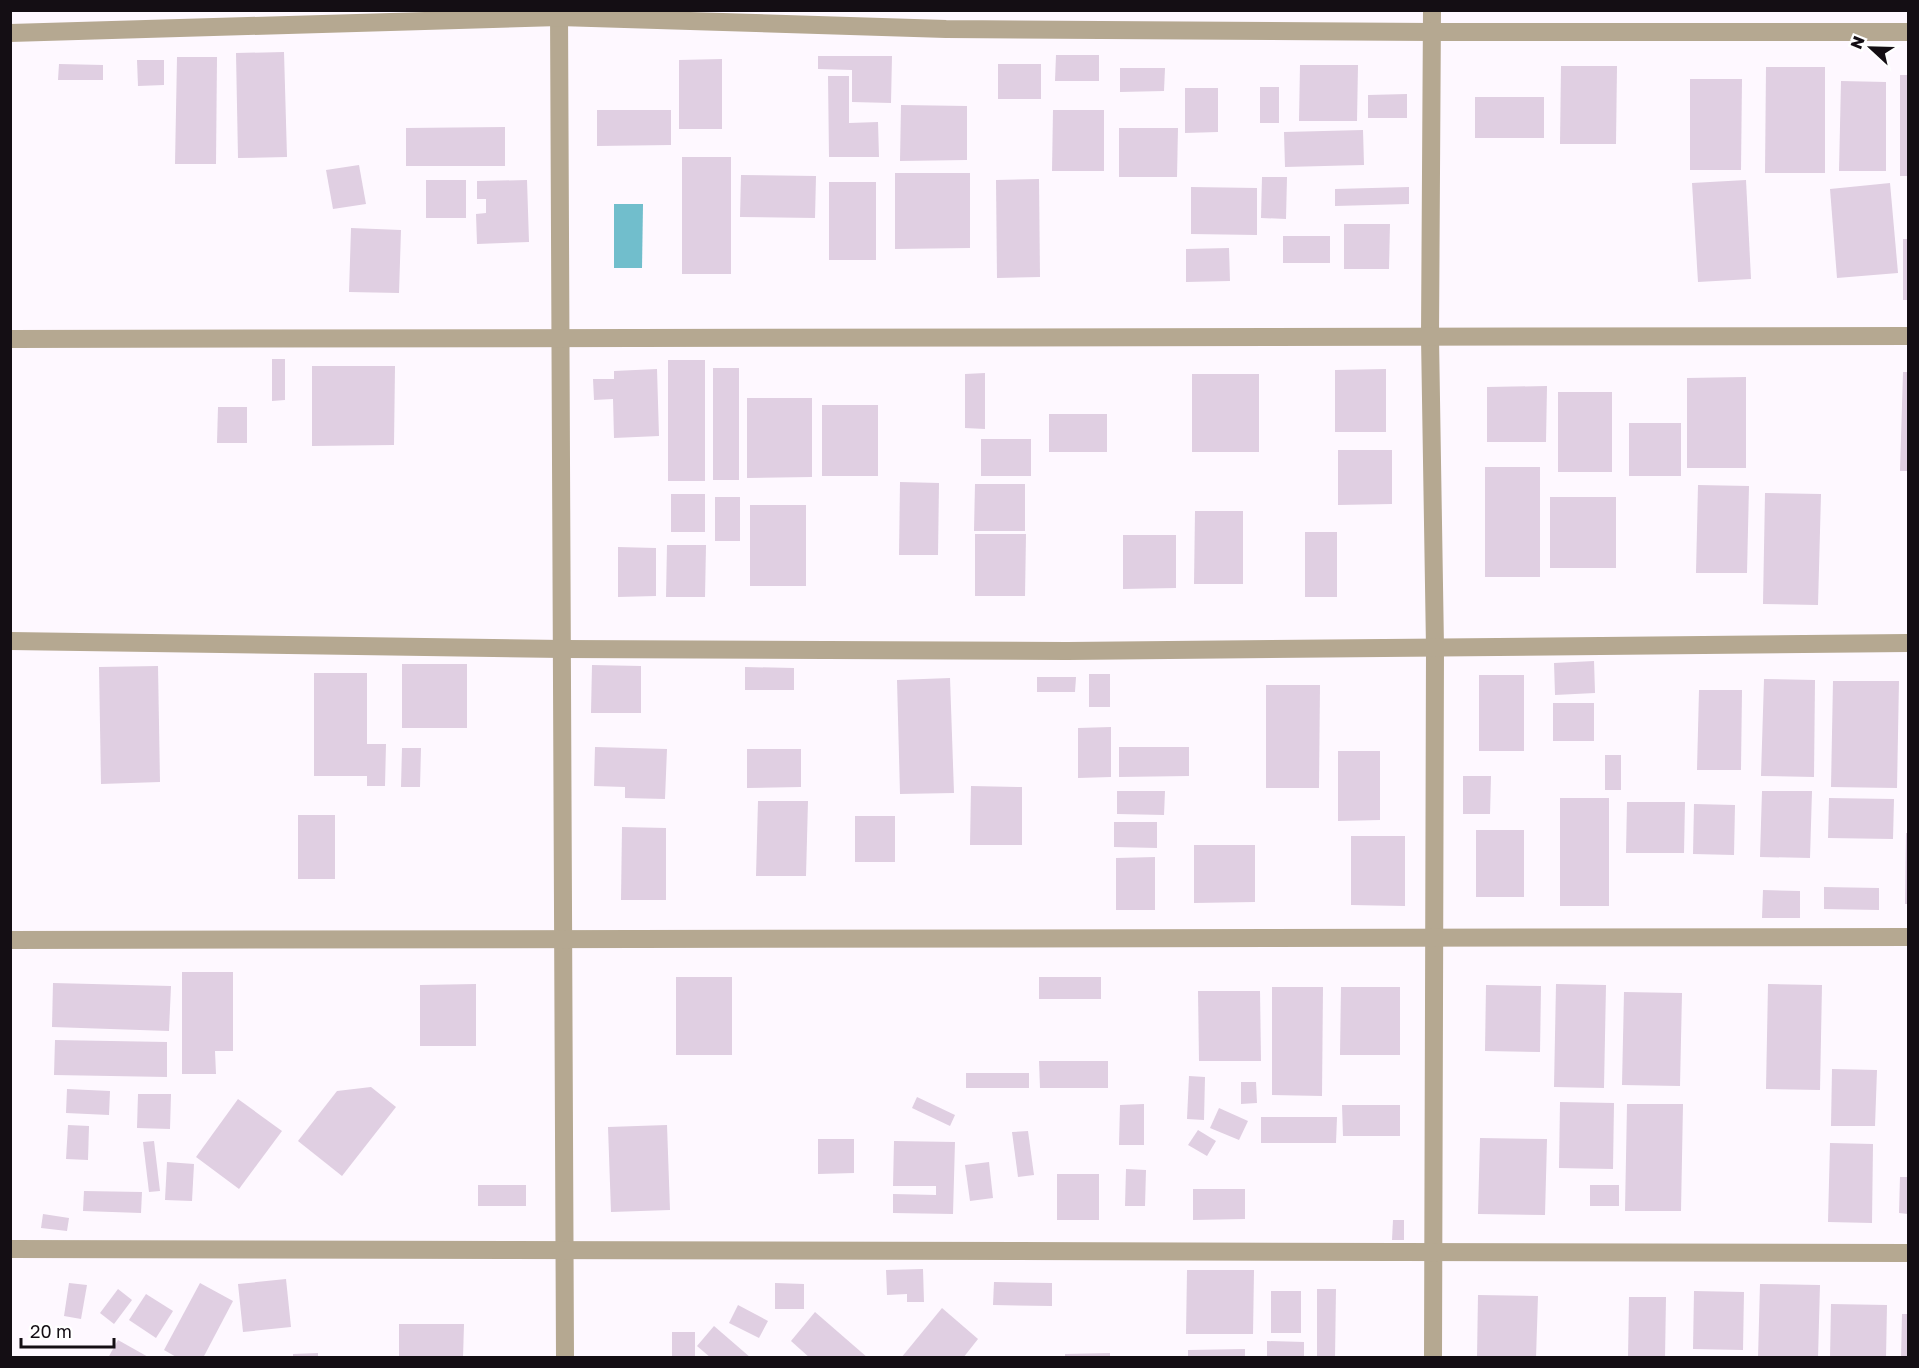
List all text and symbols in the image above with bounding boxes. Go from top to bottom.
north arrow [1841,18,1901,78]
text: N [1846,33,1869,52]
scale bar [21,1311,114,1349]
text: 20 m [30,1320,72,1342]

